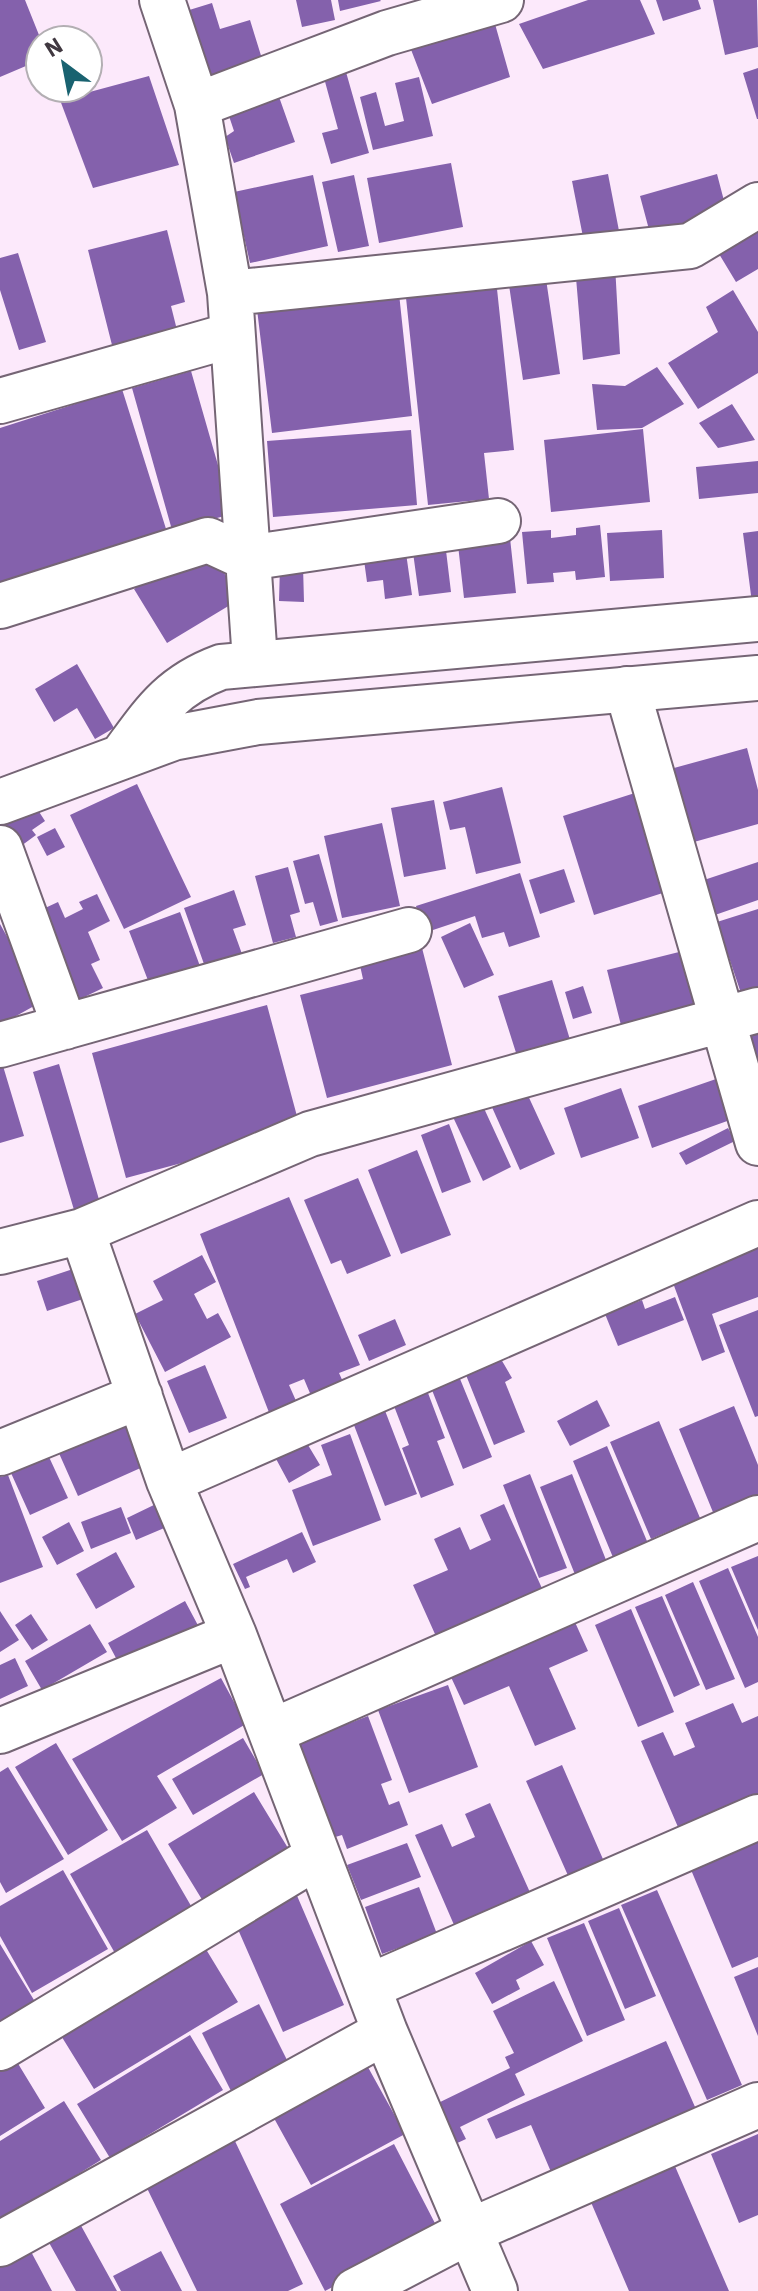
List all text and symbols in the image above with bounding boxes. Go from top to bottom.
north arrow [24,24,104,104]
text: N [39,30,68,63]

